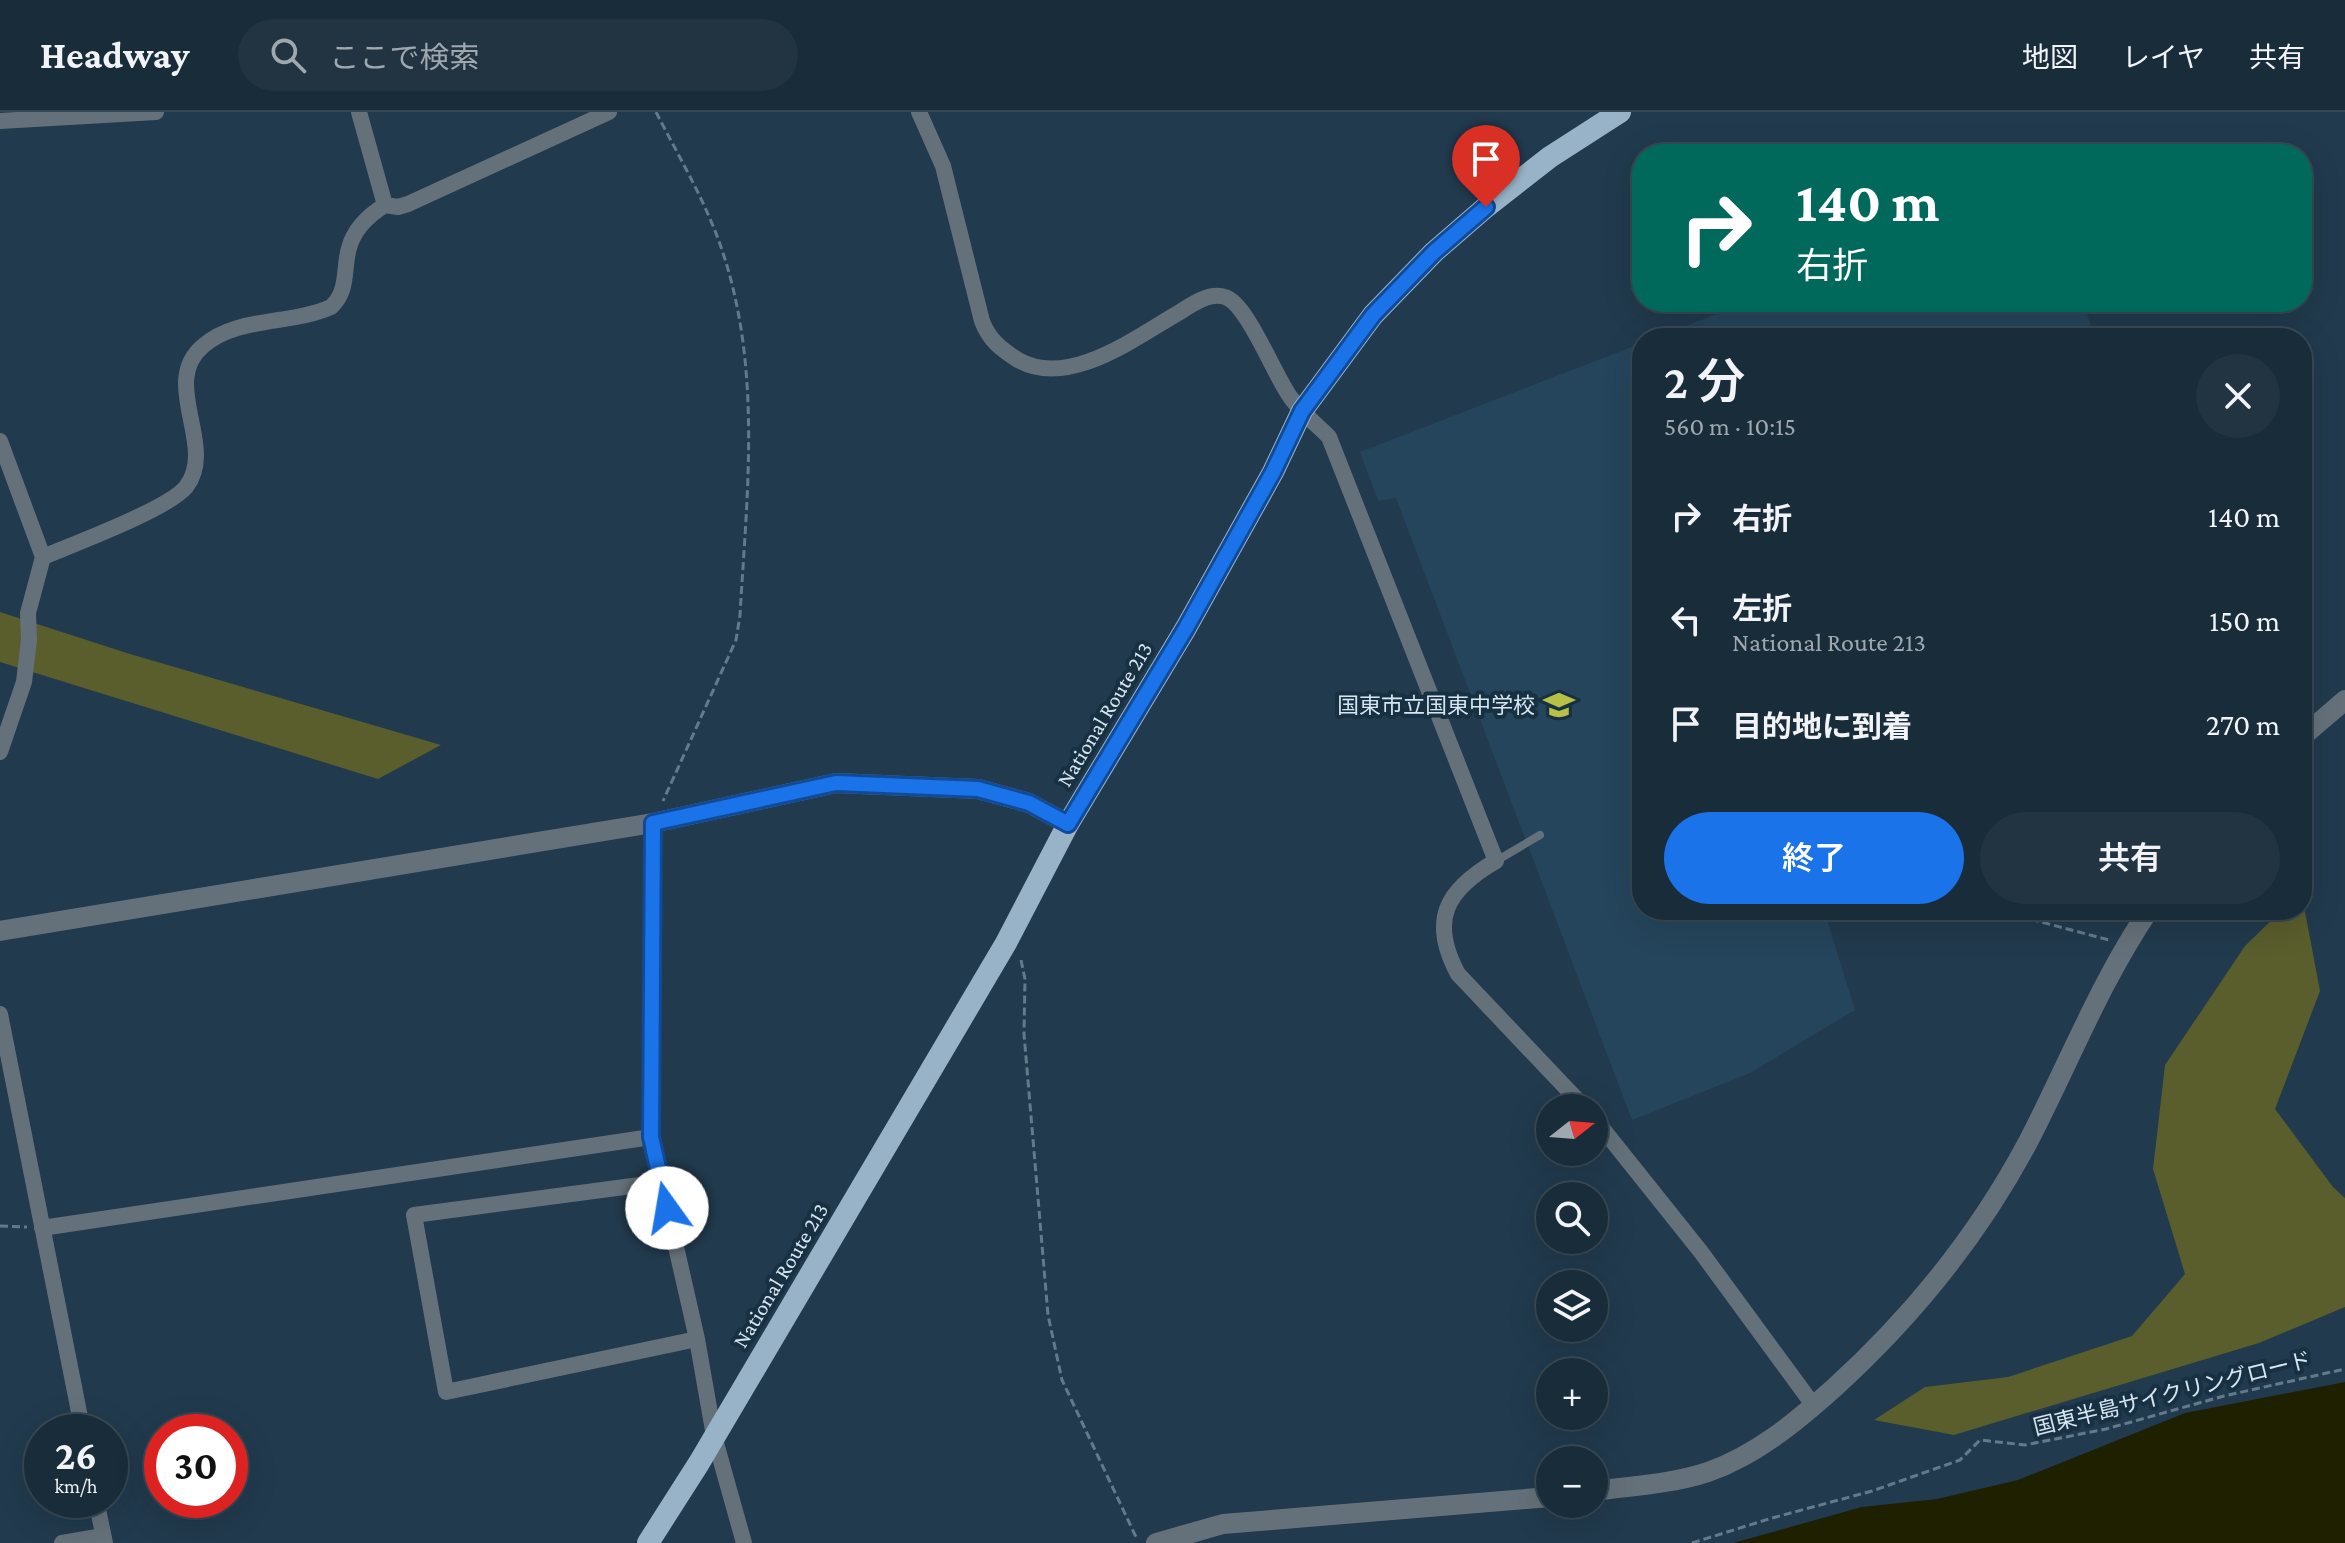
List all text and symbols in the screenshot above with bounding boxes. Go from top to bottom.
search box [238,19,798,91]
icon: search [266,33,310,77]
text: Headway [40,34,190,76]
text: ここで検索 [330,41,480,74]
text: 地図 [2022,42,2078,73]
text: レイヤ [2122,42,2205,73]
text: 共有 [2249,42,2305,73]
pin [1452,125,1520,207]
icon: arrive [1464,137,1508,181]
text: 140 m [1796,171,1939,233]
icon: right [1664,176,1768,280]
text: 右折 [1796,246,1868,286]
button: close [2196,354,2280,438]
text: 2 分 [1664,355,1745,408]
text: 560 m · 10:15 [1664,412,1796,441]
icon: right [1664,494,1708,538]
text: 140 m [2208,500,2280,533]
text: 右折 [1732,502,1792,535]
text: 左折 [1732,592,1792,625]
icon: left [1664,598,1708,642]
text: 150 m [2209,604,2280,637]
text: National Route 213 [1732,628,1926,657]
street label: National Route 213 [1051,638,1157,791]
school or university icon: 国東市立国東中学校 [1542,688,1576,722]
place label: 国東市立国東中学校 [1337,693,1535,718]
icon: arrive [1664,702,1708,746]
text: 270 m [2206,708,2280,741]
text: 目的地に到着 [1732,710,1912,743]
button: 終了 [1664,812,1964,904]
button: 共有 [1980,812,2280,904]
north arrow [1536,1094,1608,1166]
map controls [1536,1094,1608,1518]
position arrow [625,1166,709,1250]
button: search [1536,1182,1608,1254]
street label: National Route 213 [727,1199,833,1352]
button: layers [1536,1270,1608,1342]
street label: 国東半島サイクリングロード [2031,1347,2314,1440]
button: + [1536,1358,1608,1430]
speed limit sign: 30 [144,1414,248,1518]
text: 26 [55,1433,97,1478]
button: − [1536,1446,1608,1518]
text: km/h [54,1475,98,1497]

